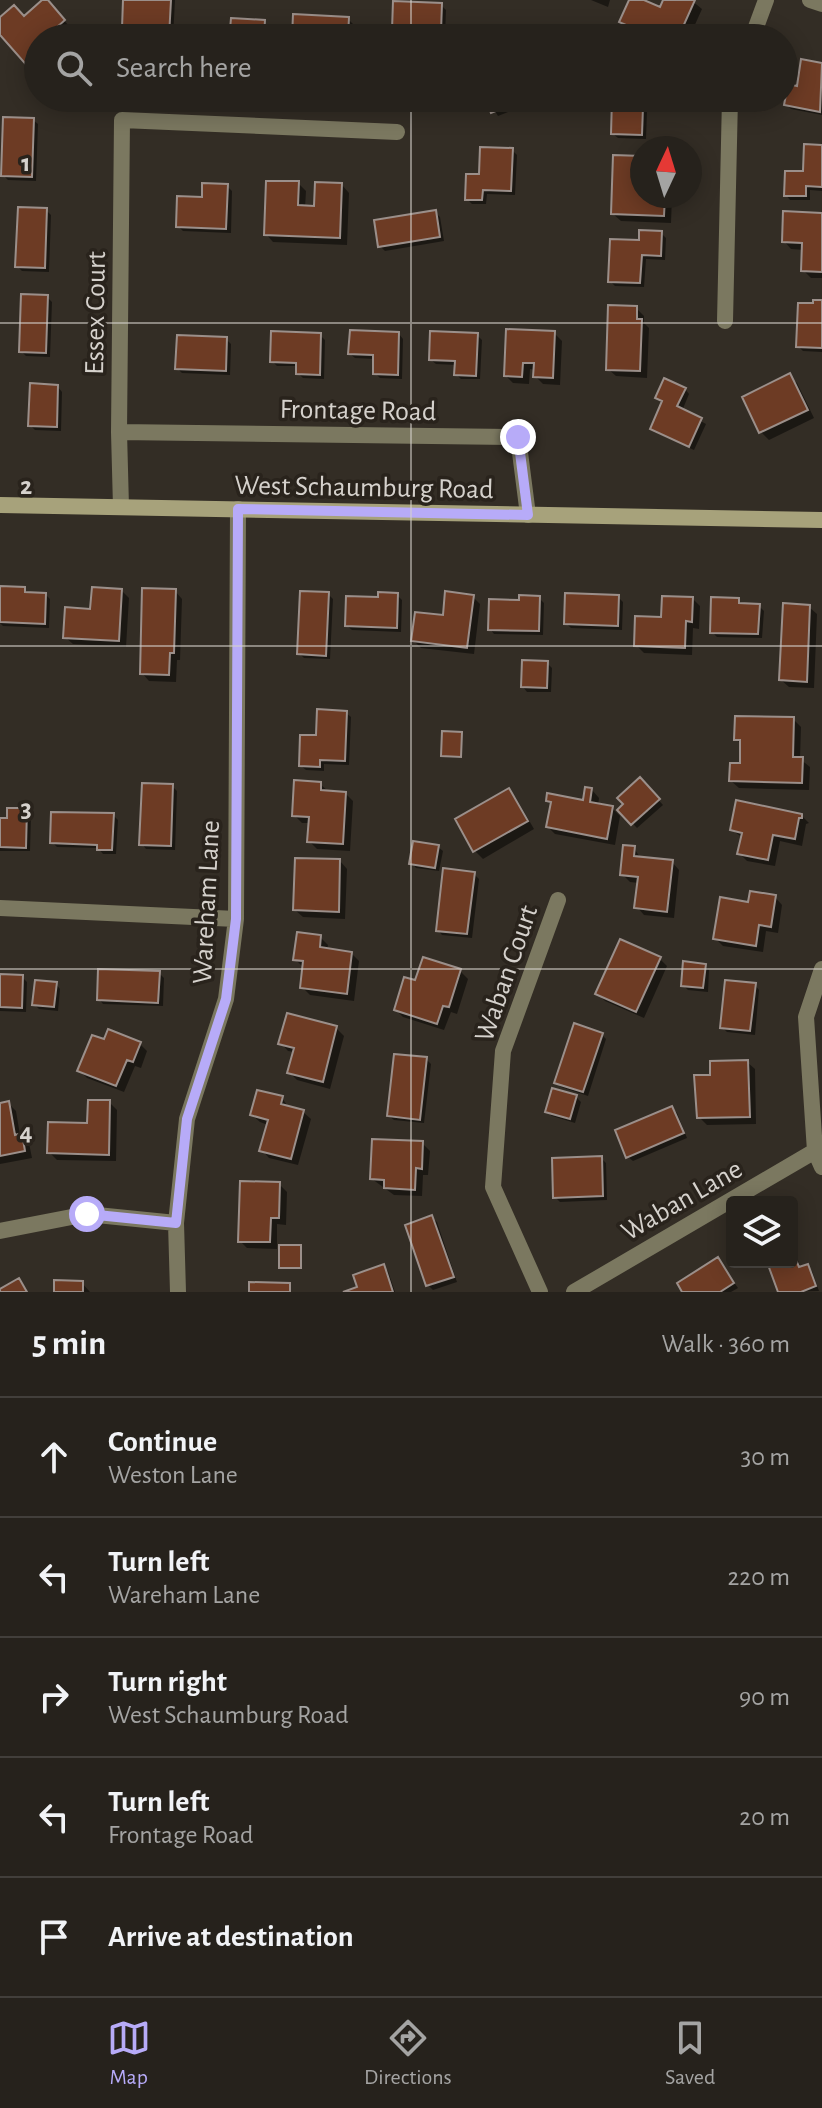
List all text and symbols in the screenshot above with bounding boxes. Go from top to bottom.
search box [24,24,798,112]
icon: search [52,46,96,90]
text: Search here [116,53,252,83]
north arrow [630,136,702,208]
text: 1 [21,150,31,176]
street label: Essex Court [81,251,111,375]
street label: Frontage Road [279,396,437,426]
route end [500,419,536,455]
street label: West Schaumburg Road [234,472,494,504]
text: 2 [20,473,32,499]
text: 3 [20,796,32,822]
street label: Wareham Lane [189,819,225,985]
street label: Waban Court [470,902,543,1045]
text: 4 [19,1119,33,1145]
street label: Waban Lane [617,1155,747,1246]
route start [69,1196,105,1232]
map controls [726,1196,798,1268]
button: layers [726,1196,798,1268]
text: 5 min [32,1327,106,1361]
text: Walk · 360 m [662,1331,790,1357]
text: Continue [108,1427,217,1457]
icon: ahead [32,1435,76,1479]
text: 30 m [740,1444,790,1470]
text: Weston Lane [108,1462,238,1488]
text: Turn left [108,1547,209,1577]
icon: left [32,1555,76,1599]
text: 220 m [728,1564,790,1590]
text: Wareham Lane [108,1582,260,1608]
text: Turn right [108,1667,227,1697]
icon: right [32,1675,76,1719]
text: 90 m [739,1684,790,1710]
text: West Schaumburg Road [108,1702,349,1728]
text: Turn left [108,1787,209,1817]
icon: left [32,1795,76,1839]
text: 20 m [739,1804,790,1830]
text: Frontage Road [108,1822,254,1848]
icon: arrive [32,1915,76,1959]
text: Arrive at destination [108,1922,354,1952]
tab: Map [107,2016,151,2090]
tab: Directions [364,2016,452,2090]
tab: Saved [665,2016,715,2090]

